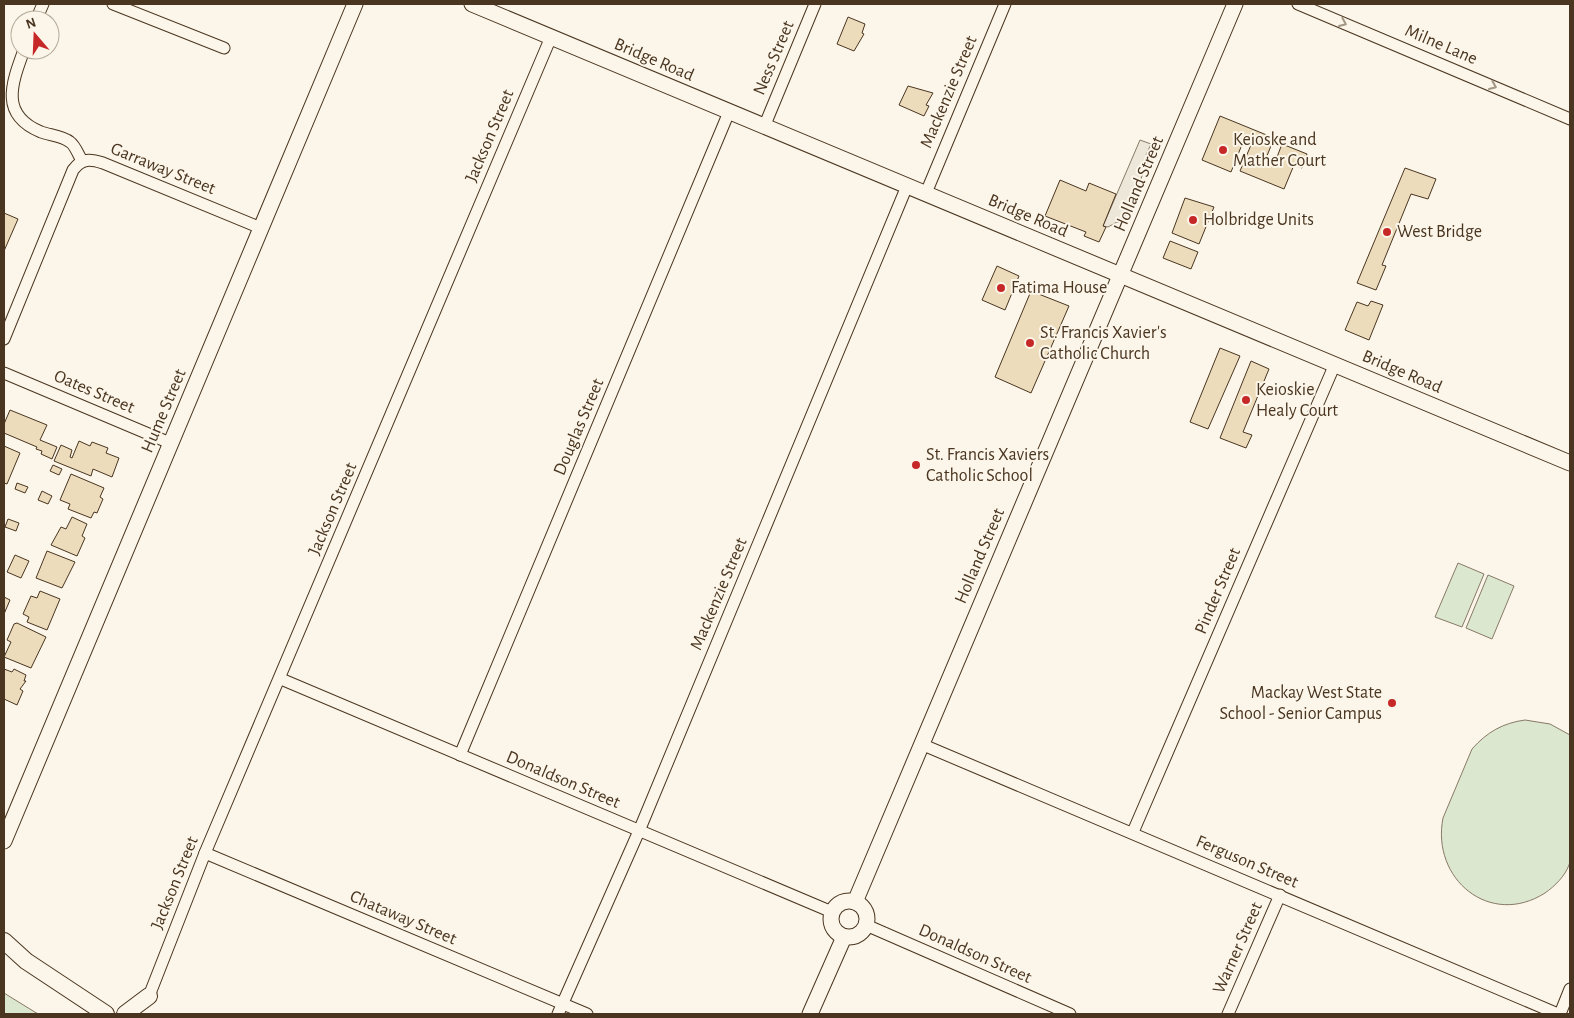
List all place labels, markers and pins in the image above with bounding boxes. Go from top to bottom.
place label: Keioske and Mather Court [1233,131,1326,170]
marker: Keioske and Mather Court [1217,144,1229,156]
place label: Holbridge Units [1203,211,1314,229]
marker: Holbridge Units [1187,214,1199,226]
place label: West Bridge [1397,223,1482,241]
marker: West Bridge [1381,226,1393,238]
place label: Fatima House [1011,279,1107,297]
marker: Fatima House [995,282,1007,294]
place label: St. Francis Xavier's Catholic Church [1040,324,1167,363]
marker: St. Francis Xavier's Catholic Church [1024,337,1036,349]
place label: Keioskie Healy Court [1256,381,1338,420]
marker: Keioskie Healy Court [1240,394,1252,406]
place label: St. Francis Xaviers Catholic School [926,446,1049,485]
marker: St. Francis Xaviers Catholic School [910,459,922,471]
place label: Mackay West State School - Senior Campus [1220,684,1382,723]
marker: Mackay West State School - Senior Campus [1386,697,1398,709]

